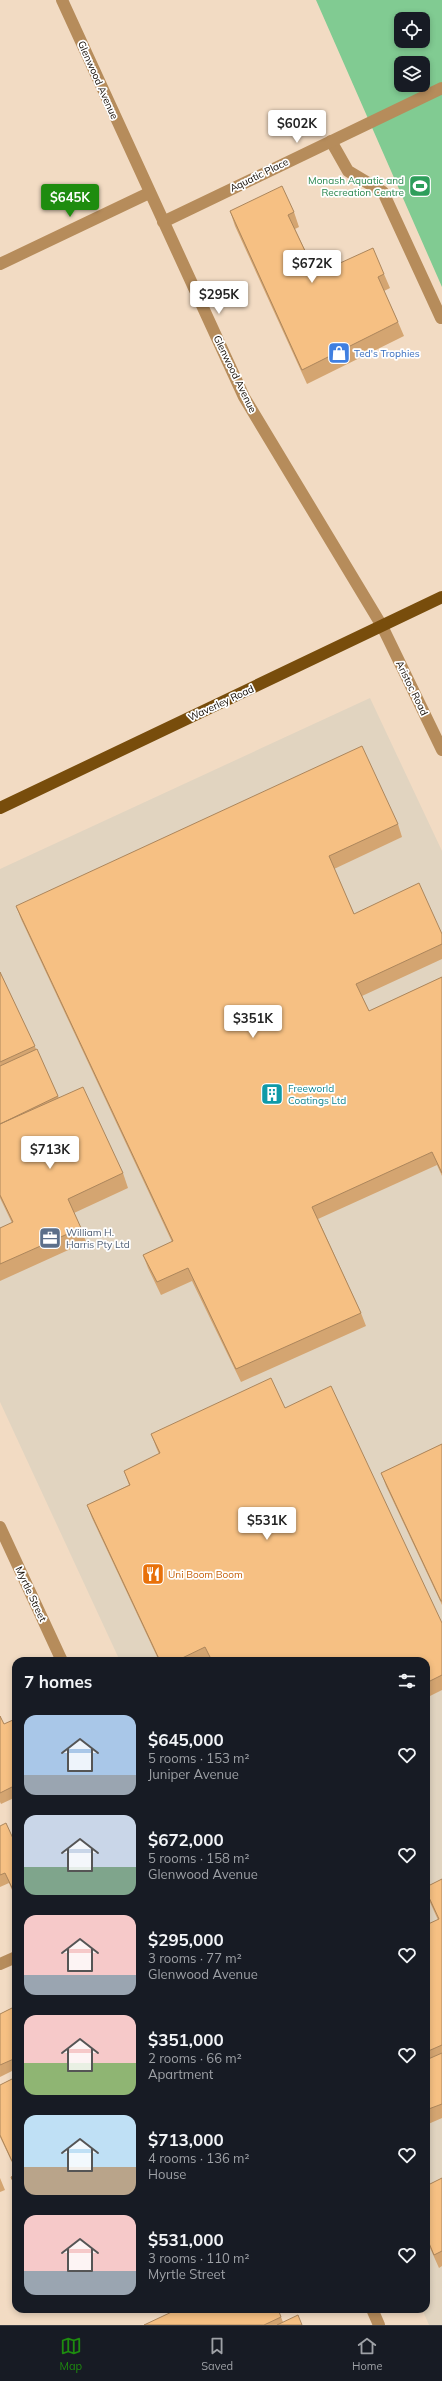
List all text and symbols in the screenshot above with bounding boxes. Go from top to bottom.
map controls [394,12,430,92]
button: locate [394,12,430,48]
street label: Glenwood Avenue [75,39,121,121]
button: layers [394,56,430,92]
pin: $602K [269,110,325,144]
text: $602K [277,115,317,131]
street label: Aquatic Place [228,155,290,195]
sports icon: Monash Aquatic and Recreation Centre [407,173,433,199]
place label: Monash Aquatic and Recreation Centre [308,174,404,199]
pin: $645K [42,184,98,218]
text: $645K [50,189,90,205]
pin: $672K [284,250,340,284]
text: $672K [292,255,332,271]
pin: $295K [191,281,247,315]
text: $295K [199,286,239,302]
street label: Glenwood Avenue [211,333,259,415]
shop icon: Ted's Trophies [326,340,352,366]
place label: Ted's Trophies [354,347,420,360]
street label: Aristoc Road [393,658,431,718]
street label: Waverley Road [186,682,256,724]
pin: $351K [225,1005,281,1039]
text: $351K [233,1010,273,1026]
building icon: Freeworld Coatings Ltd [259,1081,285,1107]
place label: Freeworld Coatings Ltd [288,1082,346,1107]
pin: $713K [22,1136,78,1170]
text: $713K [30,1141,70,1157]
office icon: William H. Harris Pty Ltd [37,1225,63,1251]
place label: William H. Harris Pty Ltd [66,1226,130,1251]
pin: $531K [239,1507,295,1541]
text: $531K [247,1512,287,1528]
restaurant icon: Uni Boom Boom [140,1561,166,1587]
street label: Myrtle Street [13,1564,50,1624]
place label: Uni Boom Boom [168,1568,243,1581]
icon: filters [396,1670,418,1692]
text: 7 homes [24,1671,92,1692]
text: $645,000 [148,1729,224,1750]
icon: home [56,1731,104,1779]
icon: heart [396,1744,418,1766]
text: 5 rooms · 153 m² [148,1750,249,1766]
text: Juniper Avenue [148,1766,239,1782]
text: $672,000 [148,1829,224,1850]
icon: home [56,1831,104,1879]
icon: heart [396,1844,418,1866]
text: 5 rooms · 158 m² [148,1850,249,1866]
text: Glenwood Avenue [148,1866,258,1882]
text: $295,000 [148,1929,224,1950]
icon: home [56,1931,104,1979]
icon: heart [396,1944,418,1966]
text: 3 rooms · 77 m² [148,1950,242,1966]
text: Glenwood Avenue [148,1966,258,1982]
text: $351,000 [148,2029,224,2050]
icon: home [56,2031,104,2079]
icon: heart [396,2044,418,2066]
text: 2 rooms · 66 m² [148,2050,242,2066]
text: Apartment [148,2066,213,2082]
text: $713,000 [148,2129,224,2150]
icon: home [56,2131,104,2179]
icon: heart [396,2144,418,2166]
text: 4 rooms · 136 m² [148,2150,249,2166]
text: House [148,2166,186,2182]
text: $531,000 [148,2229,224,2250]
icon: home [56,2231,104,2279]
icon: heart [396,2244,418,2266]
text: 3 rooms · 110 m² [148,2250,249,2266]
text: Myrtle Street [148,2266,225,2282]
tab: Map [60,2335,82,2373]
tab: Saved [201,2335,233,2373]
tab: Home [352,2335,382,2373]

